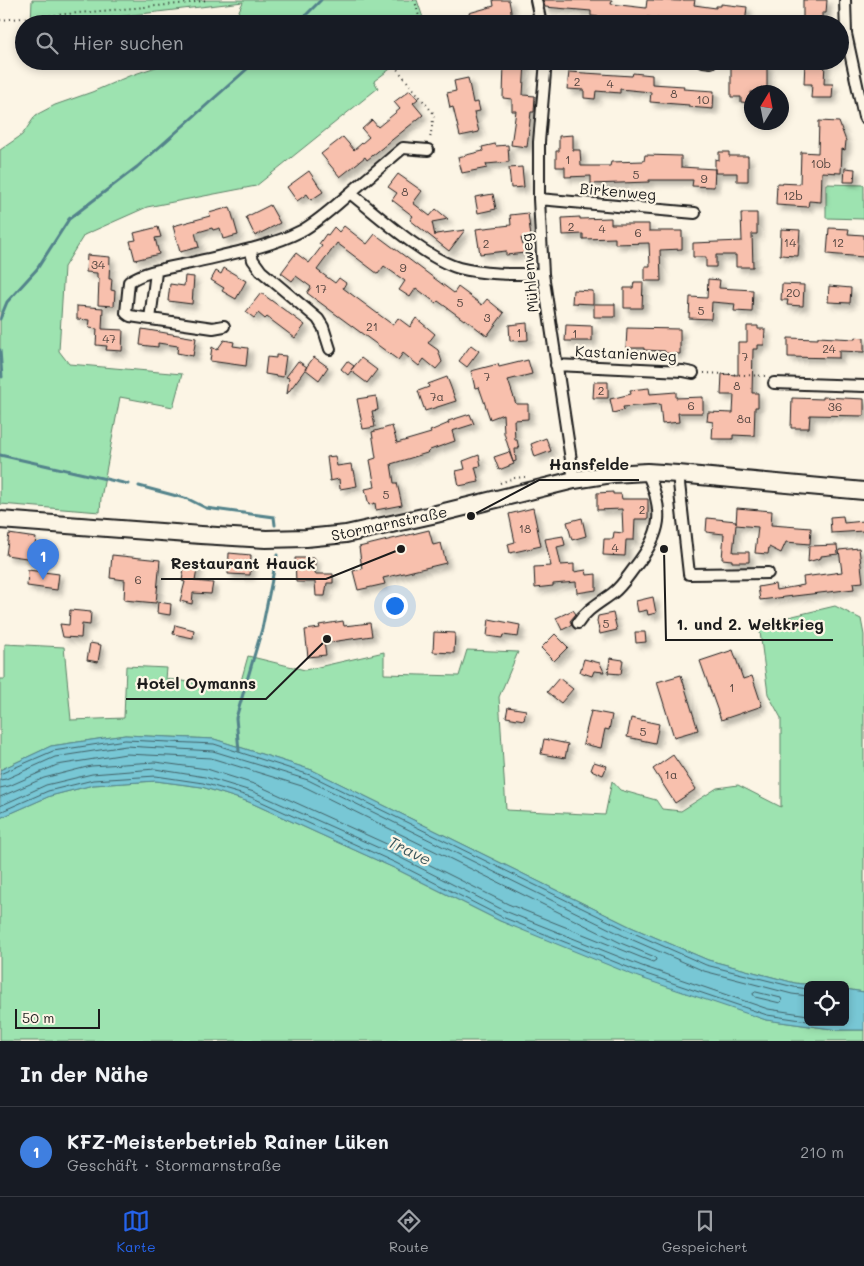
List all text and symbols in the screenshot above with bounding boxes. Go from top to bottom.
search box [15,15,849,70]
icon: search [33,29,61,57]
text: Hier suchen [73,30,184,55]
house number: 2 [574,73,580,89]
house number: 4 [606,75,614,91]
house number: 8 [670,85,678,101]
north arrow [744,85,789,130]
house number: 10 [697,91,710,107]
house number: 1 [565,151,571,167]
house number: 10b [811,155,831,171]
house number: 5 [633,166,640,182]
house number: 9 [700,170,708,186]
street label: Birkenweg [579,178,657,204]
house number: 8 [401,183,409,199]
house number: 12b [783,187,803,203]
house number: 2 [568,218,574,234]
house number: 4 [598,220,606,236]
house number: 6 [634,224,642,240]
street label: Mühlenweg [516,232,542,314]
house number: 14 [784,234,796,250]
house number: 12 [832,234,844,250]
house number: 2 [483,235,489,251]
house number: 34 [91,256,105,272]
house number: 9 [399,259,407,275]
house number: 17 [315,280,327,296]
house number: 20 [786,284,801,300]
house number: 5 [457,294,464,310]
house number: 5 [698,302,705,318]
house number: 3 [483,309,491,325]
house number: 21 [366,318,378,334]
house number: 1 [516,324,522,340]
house number: 1 [572,325,578,341]
house number: 47 [102,330,116,346]
street label: Kastanienweg [575,340,678,366]
house number: 24 [822,340,836,356]
house number: 7 [742,348,749,364]
house number: 7 [484,368,491,384]
house number: 8 [733,377,741,393]
house number: 2 [598,382,604,398]
house number: 7a [430,388,444,404]
house number: 6 [687,397,695,413]
house number: 36 [828,398,842,414]
house number: 8a [737,410,751,426]
callout: Hansfelde [539,449,639,480]
text: Hansfelde [549,453,629,474]
house number: 5 [383,486,390,502]
street label: Stormarnstraße [329,501,449,545]
house number: 2 [639,501,645,517]
house number: 18 [519,520,531,536]
pin: 1 [27,539,59,580]
house number: 4 [611,539,619,555]
callout: Restaurant Hauck [161,548,326,579]
text: Restaurant Hauck [170,552,316,573]
house number: 6 [134,571,142,587]
your location [382,593,408,619]
callout: 1. und 2. Weltkrieg [666,609,833,640]
text: 1. und 2. Weltkrieg [676,613,824,634]
house number: 5 [603,615,610,631]
callout: Hotel Oymanns [126,668,266,699]
text: Hotel Oymanns [136,672,256,693]
house number: 1 [729,679,735,695]
house number: 5 [640,723,647,739]
house number: 1a [665,766,677,782]
water label: Trave [385,831,435,869]
map controls [804,981,849,1026]
button: locate [804,981,849,1026]
scale bar [15,1006,100,1029]
text: 50 m [22,1008,54,1027]
text: In der Nähe [20,1060,148,1087]
text: KFZ-Meisterbetrieb Rainer Lüken [67,1129,389,1154]
text: 1 [32,1141,40,1162]
text: 210 m [800,1141,844,1162]
text: Geschäft · Stormarnstraße [67,1154,281,1175]
tab: Karte [117,1207,156,1256]
tab: Route [389,1207,429,1256]
tab: Gespeichert [662,1207,747,1256]

